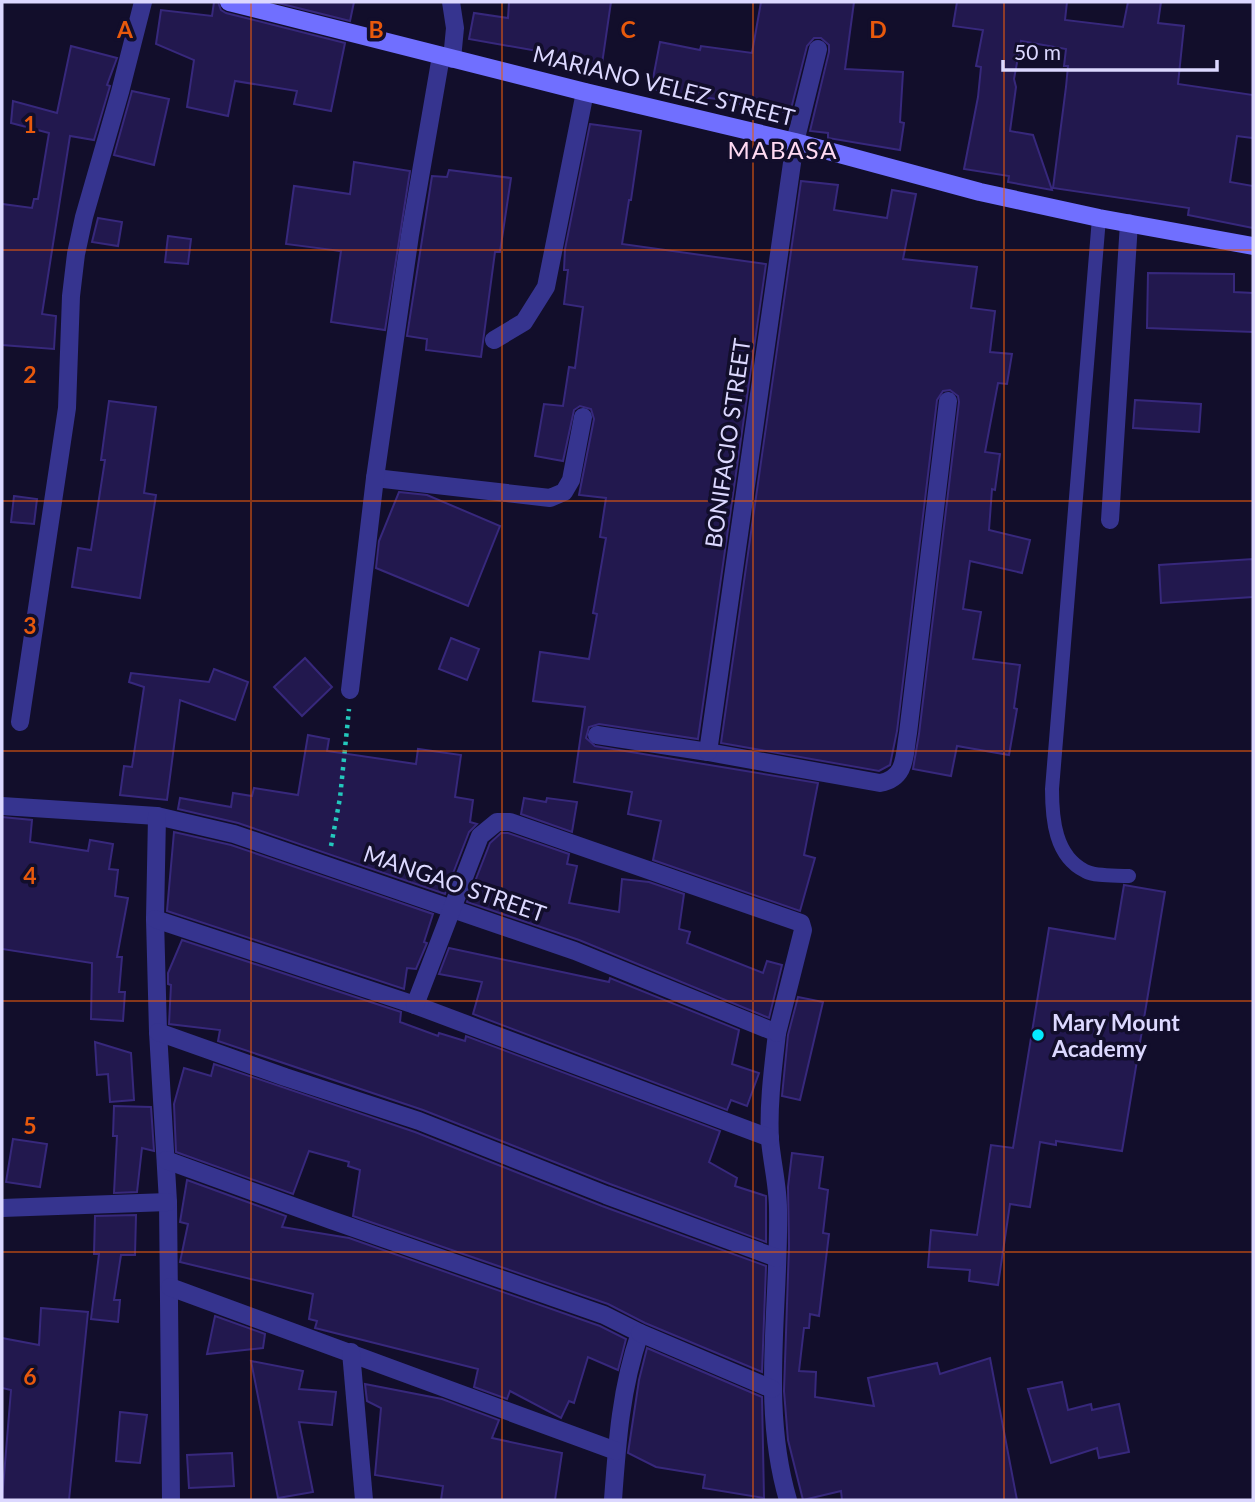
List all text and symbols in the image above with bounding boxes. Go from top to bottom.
text: A [116,15,134,43]
text: B [368,15,384,43]
text: C [620,15,636,43]
text: D [869,15,887,43]
scale bar [1003,28,1216,72]
street label: MARIANO VELEZ STREET [530,39,798,131]
text: 50 m [1014,39,1061,64]
text: 1 [23,110,37,138]
district label: MABASA [727,135,839,164]
street label: BONIFACIO STREET [698,336,756,549]
text: 2 [23,360,37,388]
text: 3 [23,611,37,639]
street label: MANGAO STREET [360,839,550,927]
text: 4 [23,861,37,889]
place label: Mary Mount Academy [1051,1008,1180,1062]
marker: Mary Mount Academy [1030,1027,1046,1043]
text: 5 [23,1111,37,1139]
text: 6 [23,1362,37,1390]

